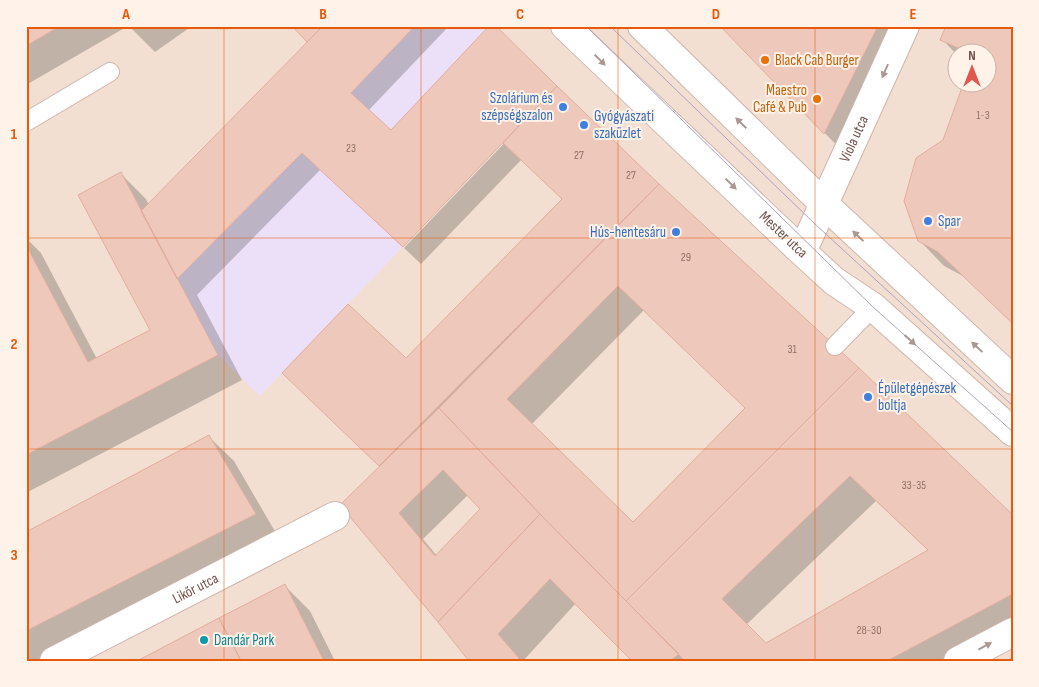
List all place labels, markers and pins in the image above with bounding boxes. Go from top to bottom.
place label: Black Cab Burger [775,51,860,70]
marker: Black Cab Burger [759,54,771,66]
place label: Maestro Café & Pub [753,81,807,117]
place label: Szolárium és szépségszalon [481,89,553,125]
marker: Maestro Café & Pub [811,93,823,105]
marker: Szolárium és szépségszalon [557,101,569,113]
place label: Gyógyászati szaküzlet [594,107,654,143]
marker: Gyógyászati szaküzlet [578,119,590,131]
place label: Spar [938,212,961,231]
marker: Spar [922,215,934,227]
place label: Hús-hentesáru [590,223,666,242]
marker: Hús-hentesáru [670,226,682,238]
place label: Épületgépészek boltja [878,379,957,415]
marker: Épületgépészek boltja [862,391,874,403]
place label: Dandár Park [214,631,274,650]
marker: Dandár Park [198,634,210,646]

